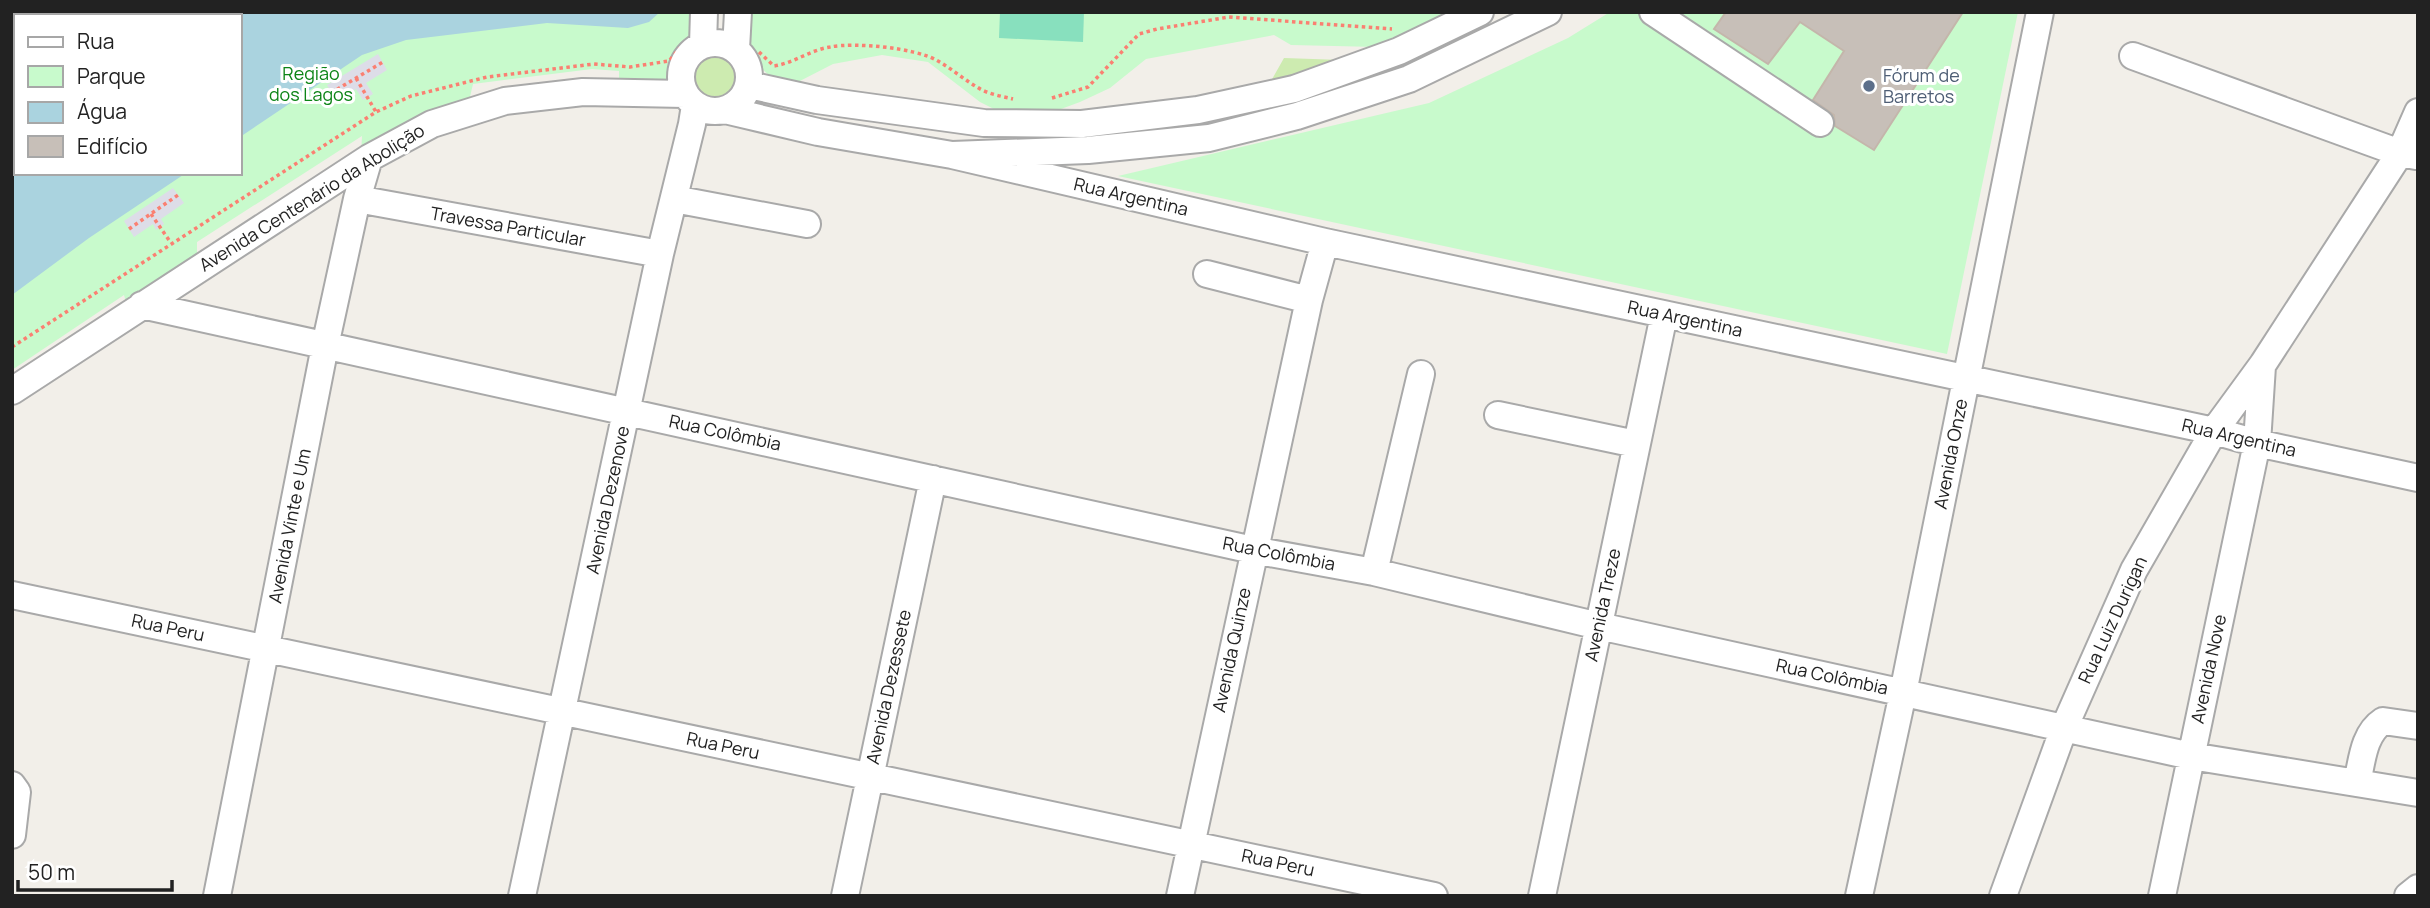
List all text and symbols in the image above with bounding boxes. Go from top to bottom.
legend [14,14,242,175]
text: Rua [77,27,114,55]
park label: Região dos Lagos [269,61,353,106]
text: Parque [77,62,146,90]
place label: Fórum de Barretos [1883,63,1960,108]
marker: Fórum de Barretos [1861,78,1877,94]
text: Água [77,97,127,125]
street label: Avenida Centenário da Abolição [194,118,429,277]
text: Edifício [77,132,148,160]
street label: Rua Argentina [1072,171,1191,221]
street label: Travessa Particular [429,201,588,252]
street label: Rua Argentina [1626,294,1745,342]
street label: Avenida Onze [1928,397,1972,511]
street label: Rua Colômbia [667,408,784,456]
street label: Rua Argentina [2180,412,2299,462]
street label: Avenida Dezenove [580,424,634,576]
street label: Avenida Vinte e Um [262,446,316,605]
street label: Rua Colômbia [1221,530,1338,576]
street label: Avenida Treze [1578,546,1626,663]
street label: Rua Luiz Durigan [2072,552,2152,687]
street label: Avenida Quinze [1206,585,1256,714]
street label: Avenida Dezessete [860,607,916,766]
street label: Rua Peru [129,608,207,646]
street label: Avenida Nove [2185,612,2231,725]
street label: Rua Colômbia [1774,652,1891,700]
street label: Rua Peru [684,726,762,764]
street label: Rua Peru [1239,843,1317,881]
scale bar [18,848,172,892]
text: 50 m [28,858,75,886]

